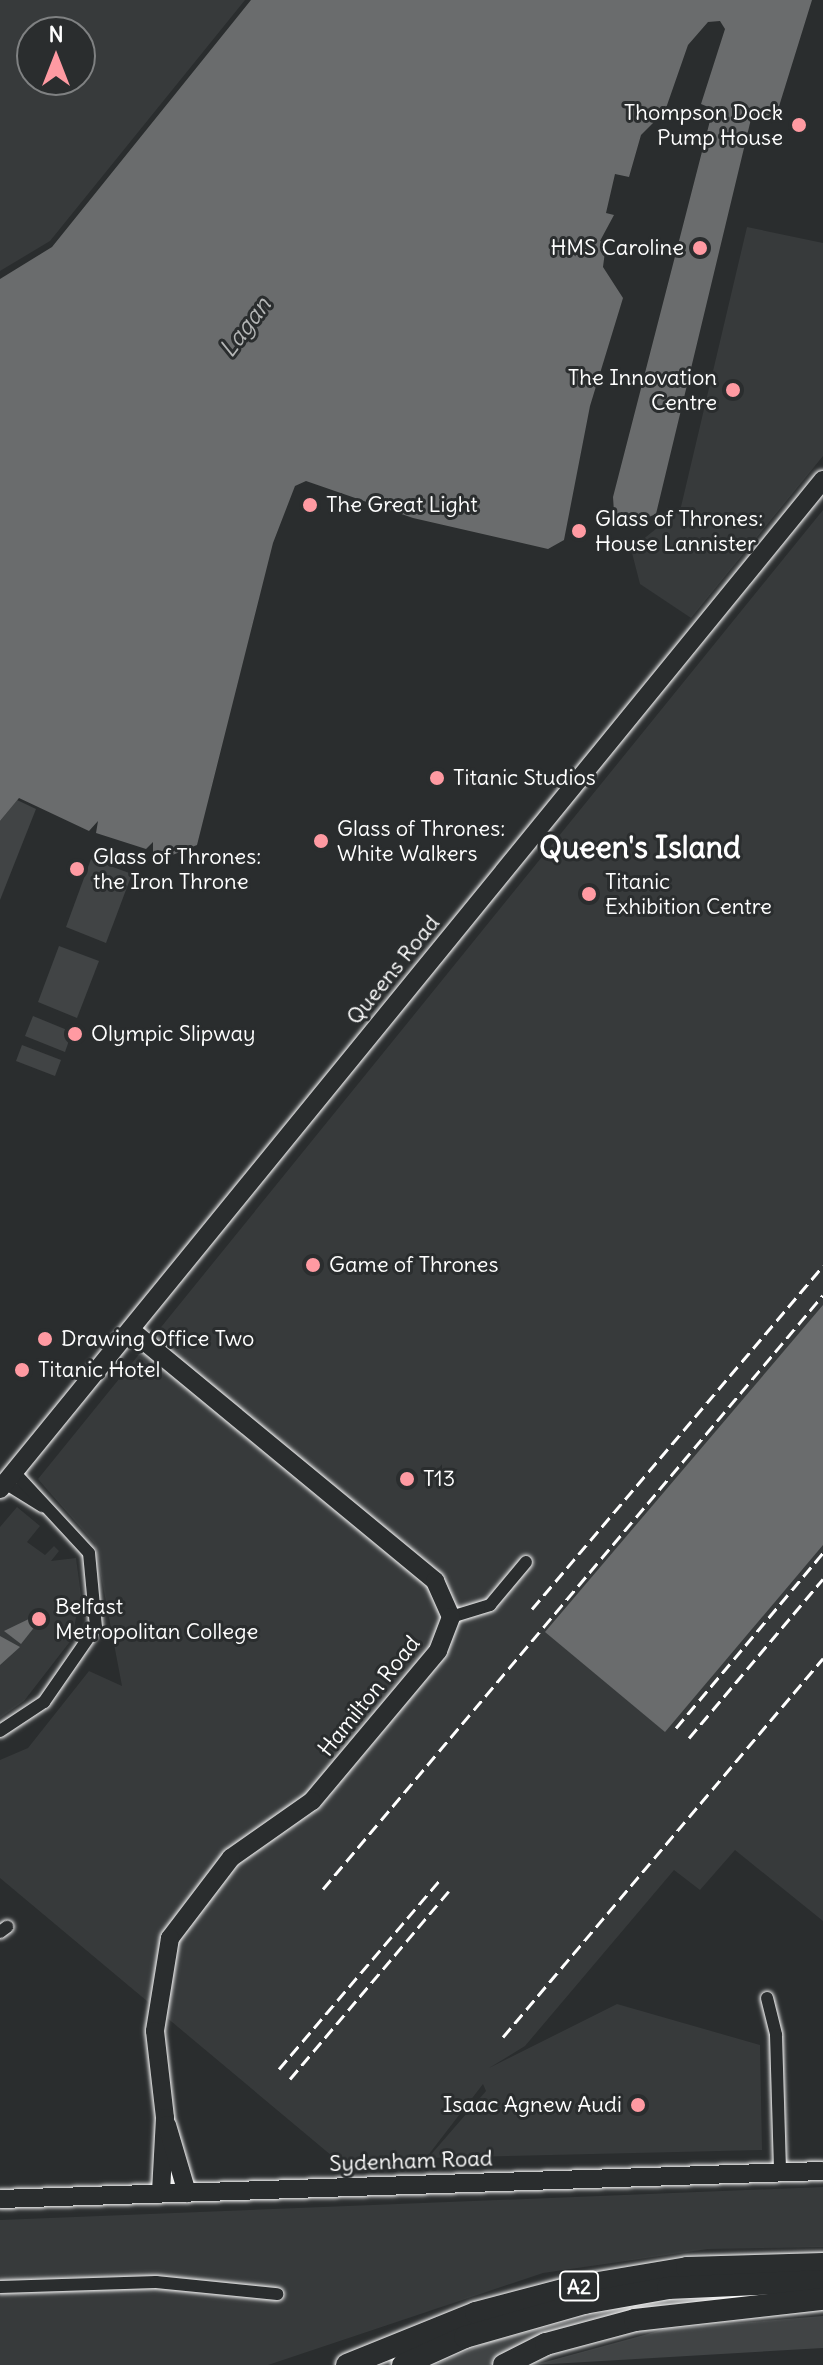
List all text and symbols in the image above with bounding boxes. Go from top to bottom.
north arrow [16,16,96,96]
text: N [48,20,64,48]
place label: Thompson Dock Pump House [624,99,783,150]
marker: Thompson Dock Pump House [790,116,808,134]
place label: HMS Caroline [550,235,684,261]
marker: HMS Caroline [691,239,709,257]
water label: Lagan [213,291,277,363]
place label: The Innovation Centre [568,364,717,416]
marker: The Innovation Centre [724,381,742,399]
place label: The Great Light [326,492,478,518]
marker: The Great Light [301,496,319,514]
place label: Glass of Thrones: House Lannister [595,505,763,556]
marker: Glass of Thrones: House Lannister [570,522,588,540]
place label: Titanic Studios [453,765,596,791]
marker: Titanic Studios [428,769,446,787]
place label: Glass of Thrones: White Walkers [337,815,505,866]
district label: Queen's Island [539,829,741,865]
marker: Glass of Thrones: White Walkers [312,832,330,850]
place label: Glass of Thrones: the Iron Throne [93,843,261,894]
marker: Glass of Thrones: the Iron Throne [68,860,86,878]
place label: Titanic Exhibition Centre [605,868,772,920]
marker: Titanic Exhibition Centre [580,885,598,903]
street label: Queens Road [341,910,445,1030]
place label: Olympic Slipway [91,1021,256,1047]
marker: Olympic Slipway [66,1025,84,1043]
place label: Game of Thrones [329,1252,498,1278]
marker: Game of Thrones [304,1256,322,1274]
place label: Drawing Office Two [61,1326,254,1352]
marker: Drawing Office Two [36,1330,54,1348]
place label: Titanic Hotel [38,1357,160,1383]
marker: Titanic Hotel [13,1361,31,1379]
place label: T13 [423,1466,455,1492]
marker: T13 [398,1470,416,1488]
place label: Belfast Metropolitan College [55,1593,258,1644]
marker: Belfast Metropolitan College [30,1610,48,1628]
street label: Hamilton Road [313,1631,425,1761]
place label: Isaac Agnew Audi [443,2092,622,2118]
marker: Isaac Agnew Audi [629,2096,647,2114]
street label: Sydenham Road [329,2145,493,2177]
road number: A2 [559,2270,599,2302]

